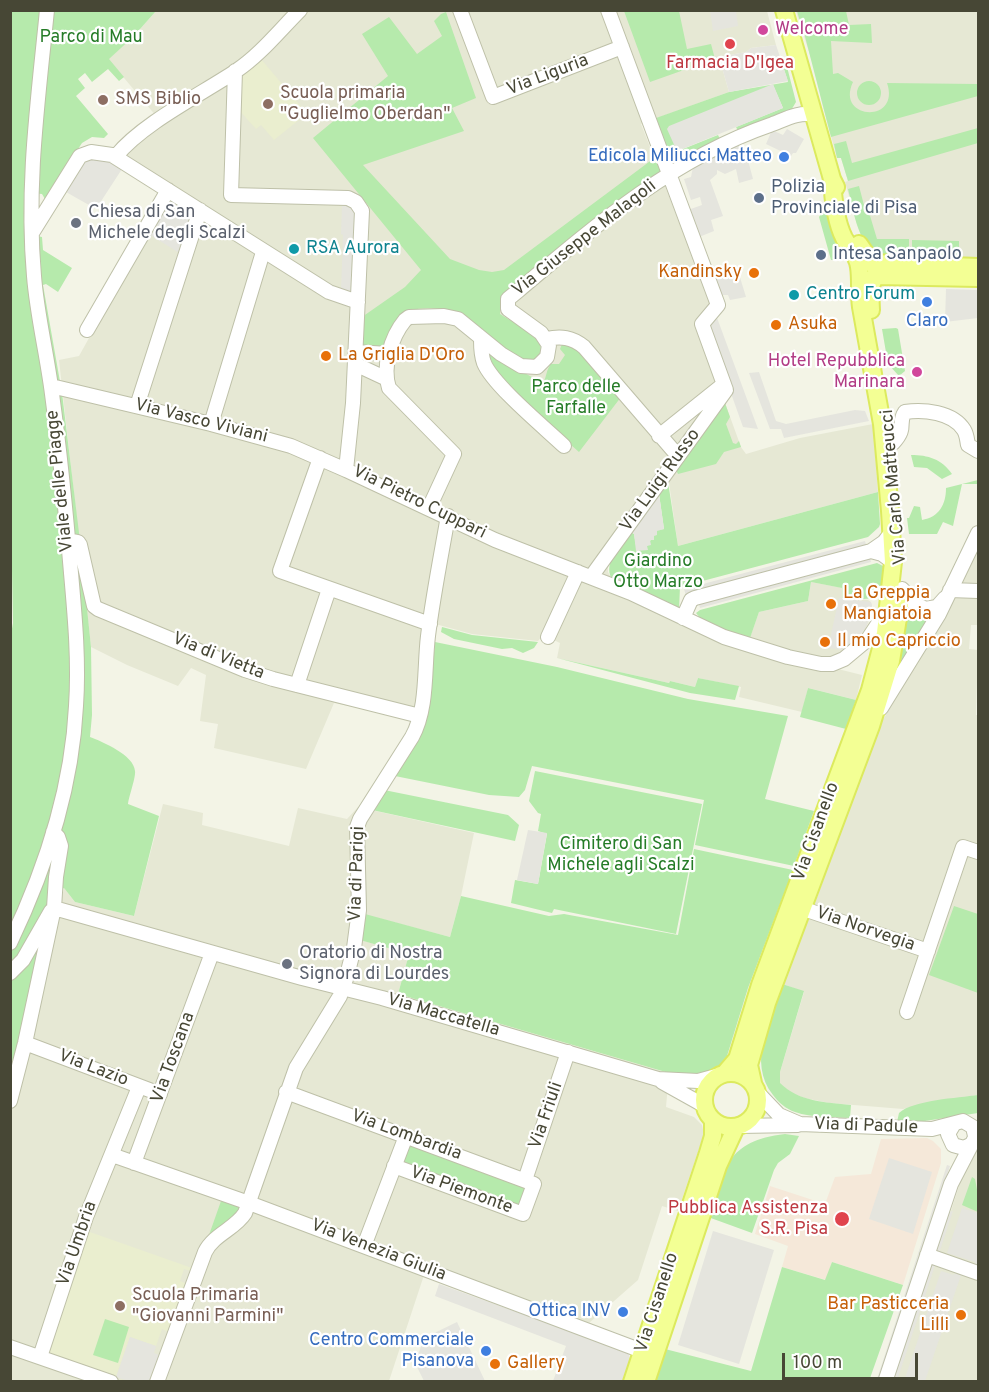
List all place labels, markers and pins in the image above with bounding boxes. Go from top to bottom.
place label: Welcome [775,19,848,41]
marker: Welcome [756,23,770,37]
marker: Farmacia D'Igea [723,37,737,51]
place label: Farmacia D'Igea [666,53,794,75]
place label: Scuola primaria "Guglielmo Oberdan" [280,83,450,125]
place label: SMS Biblio [115,89,201,111]
marker: SMS Biblio [96,93,110,107]
marker: Scuola primaria "Guglielmo Oberdan" [261,97,275,111]
place label: Edicola Miliucci Matteo [588,146,772,168]
marker: Edicola Miliucci Matteo [777,150,791,164]
place label: Polizia Provinciale di Pisa [771,177,917,219]
marker: Polizia Provinciale di Pisa [752,191,766,205]
place label: Chiesa di San Michele degli Scalzi [88,202,246,244]
marker: Chiesa di San Michele degli Scalzi [69,216,83,230]
place label: RSA Aurora [306,238,399,260]
marker: RSA Aurora [287,242,301,256]
place label: Intesa Sanpaolo [833,244,962,266]
marker: Intesa Sanpaolo [814,248,828,262]
place label: Kandinsky [658,262,742,284]
marker: Kandinsky [747,266,761,280]
place label: Centro Forum [806,284,915,306]
marker: Centro Forum [787,288,801,302]
marker: Claro [920,295,934,309]
place label: Claro [906,311,948,333]
place label: Asuka [788,314,837,336]
marker: Asuka [769,318,783,332]
place label: La Griglia D'Oro [338,345,465,367]
marker: La Griglia D'Oro [319,349,333,363]
place label: Hotel Repubblica Marinara [768,351,905,394]
marker: Hotel Repubblica Marinara [910,365,924,379]
place label: La Greppia Mangiatoia [843,583,932,626]
marker: La Greppia Mangiatoia [824,597,838,611]
place label: Il mio Capriccio [837,631,961,653]
marker: Il mio Capriccio [818,635,832,649]
place label: Oratorio di Nostra Signora di Lourdes [299,943,449,986]
marker: Oratorio di Nostra Signora di Lourdes [280,957,294,971]
place label: Pubblica Assistenza S.R. Pisa [668,1198,828,1240]
marker: Pubblica Assistenza S.R. Pisa [833,1210,851,1228]
place label: Scuola Primaria "Giovanni Parmini" [132,1285,283,1328]
place label: Bar Pasticceria Lilli [827,1294,949,1336]
marker: Scuola Primaria "Giovanni Parmini" [113,1299,127,1313]
place label: Ottica INV [528,1301,611,1323]
marker: Ottica INV [616,1305,630,1319]
marker: Bar Pasticceria Lilli [954,1308,968,1322]
place label: Centro Commerciale Pisanova [309,1330,474,1372]
marker: Centro Commerciale Pisanova [479,1344,493,1358]
place label: Gallery [507,1353,565,1375]
marker: Gallery [488,1357,502,1371]

